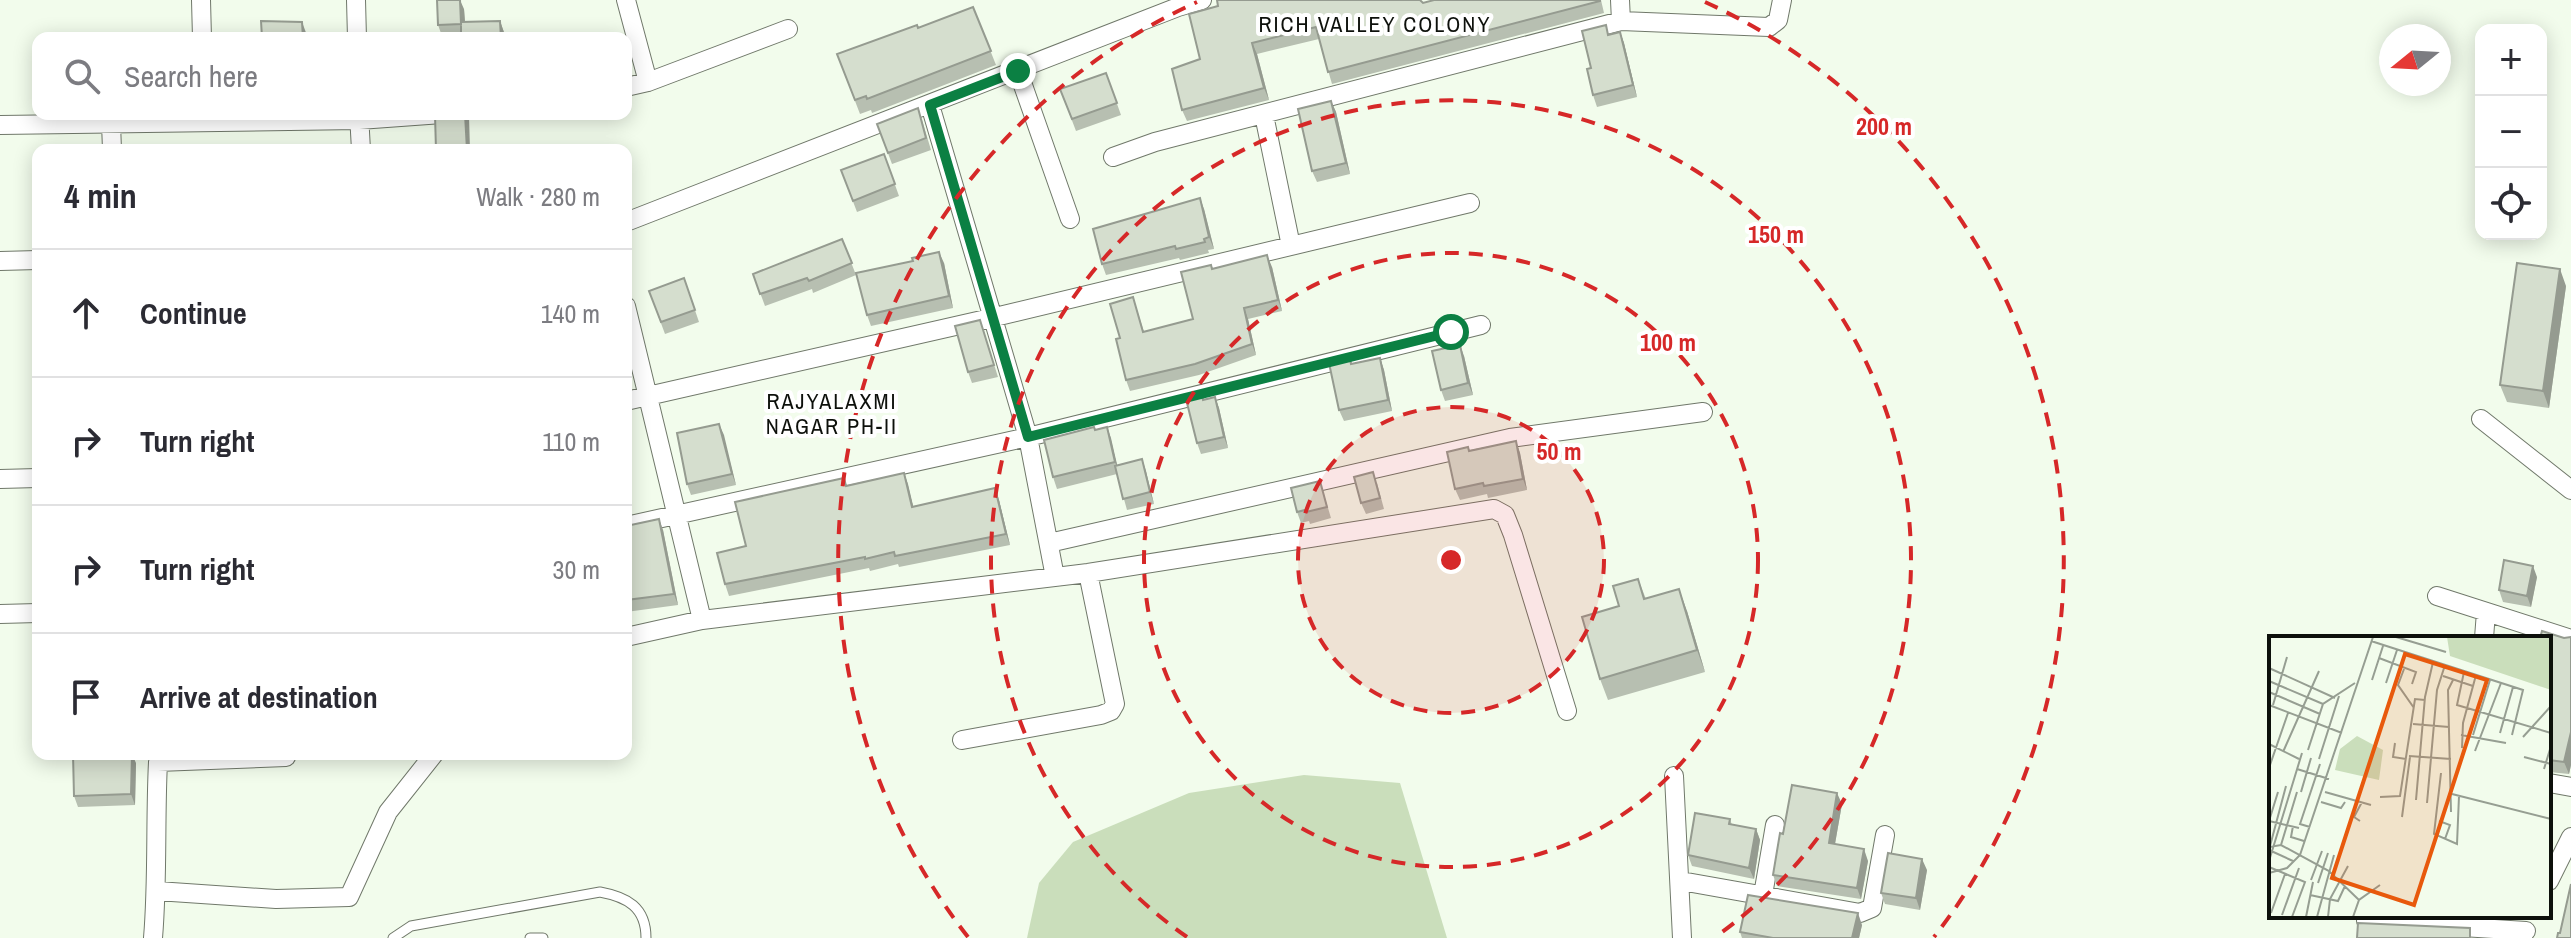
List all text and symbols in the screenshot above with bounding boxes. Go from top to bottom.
district label: RICH VALLEY COLONY [1259,9,1491,39]
north arrow [2379,24,2451,96]
map controls [2475,24,2547,240]
button: + [2475,24,2547,96]
search box [32,32,632,120]
route end [1000,53,1036,89]
icon: search [60,54,104,98]
text: Search here [124,56,258,96]
button: − [2475,96,2547,168]
text: 200 m [1856,110,1912,142]
button: locate [2475,168,2547,240]
text: 4 min [64,173,137,219]
text: Walk · 280 m [476,179,600,214]
text: 150 m [1748,218,1804,250]
icon: ahead [64,291,108,335]
text: Continue [140,293,247,333]
text: 140 m [541,296,600,331]
route start [1433,314,1469,350]
text: 100 m [1640,326,1696,358]
district label: RAJYALAXMI NAGAR PH-II [766,386,898,441]
icon: right [64,419,108,463]
text: Turn right [140,421,254,461]
text: 110 m [542,424,600,459]
text: 50 m [1537,435,1581,467]
centre of rings [1437,546,1465,574]
icon: right [64,547,108,591]
text: Turn right [140,549,254,589]
text: 30 m [553,552,600,587]
inset map [2269,636,2551,918]
icon: arrive [64,675,108,719]
text: Arrive at destination [140,677,378,717]

